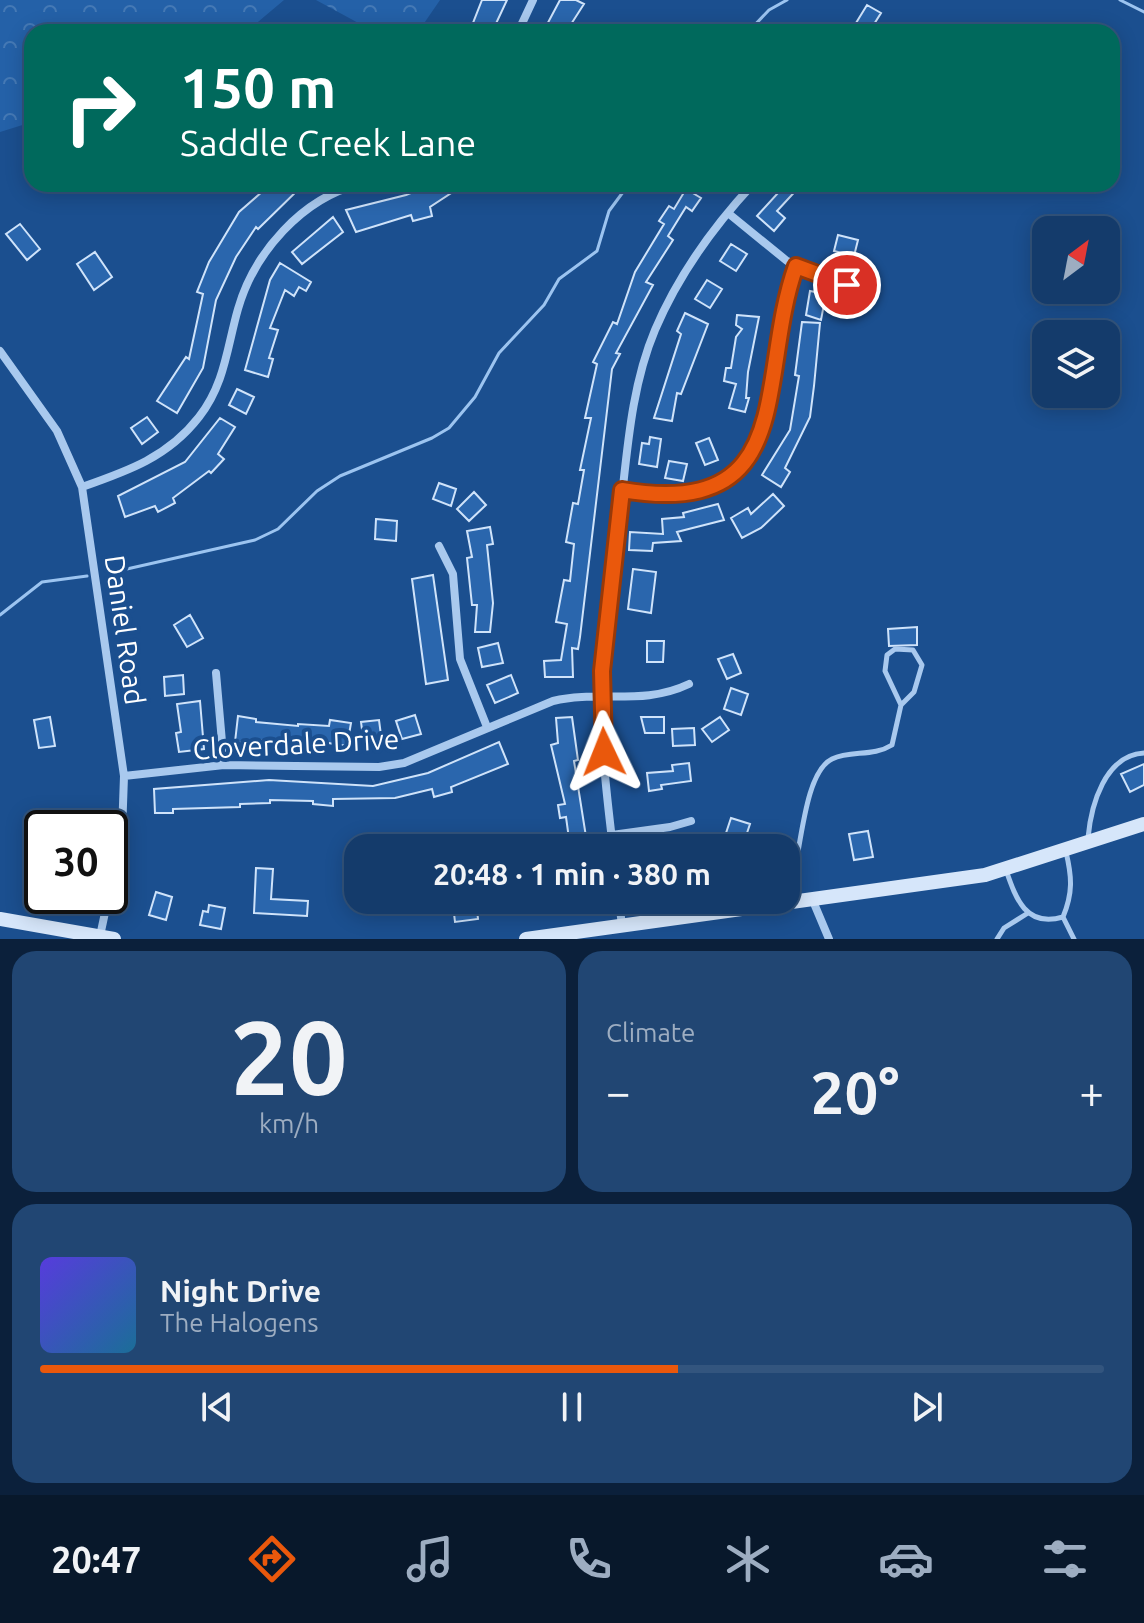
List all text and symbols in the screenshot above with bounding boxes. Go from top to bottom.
icon: right [48,56,152,160]
text: 150 m [180,56,336,119]
text: Saddle Creek Lane [180,122,476,163]
north arrow [1032,216,1120,304]
map controls [1032,216,1120,408]
pin [813,251,881,319]
icon: arrive [825,263,869,307]
button: layers [1032,320,1120,408]
street label: Daniel Road [100,553,151,707]
position arrow [562,710,646,794]
street label: Cloverdale Drive [192,723,400,764]
speed limit sign: 30 [24,810,128,914]
text: 20:48 · 1 min · 380 m [433,857,711,891]
text: 20 [230,998,348,1115]
text: Climate [606,1018,695,1047]
text: 20° [811,1058,899,1125]
text: − [606,1067,631,1116]
text: + [1079,1067,1104,1116]
text: km/h [259,1109,319,1138]
text: Night Drive [160,1274,321,1308]
text: The Halogens [160,1308,319,1337]
icon: previous [195,1385,239,1429]
icon: pause [550,1385,594,1429]
icon: next [905,1385,949,1429]
icon: directions [244,1531,300,1587]
icon: music [402,1531,458,1587]
icon: phone [561,1531,617,1587]
icon: climate [720,1531,776,1587]
icon: car [878,1531,934,1587]
icon: filters [1037,1531,1093,1587]
text: 20:47 [51,1539,141,1580]

